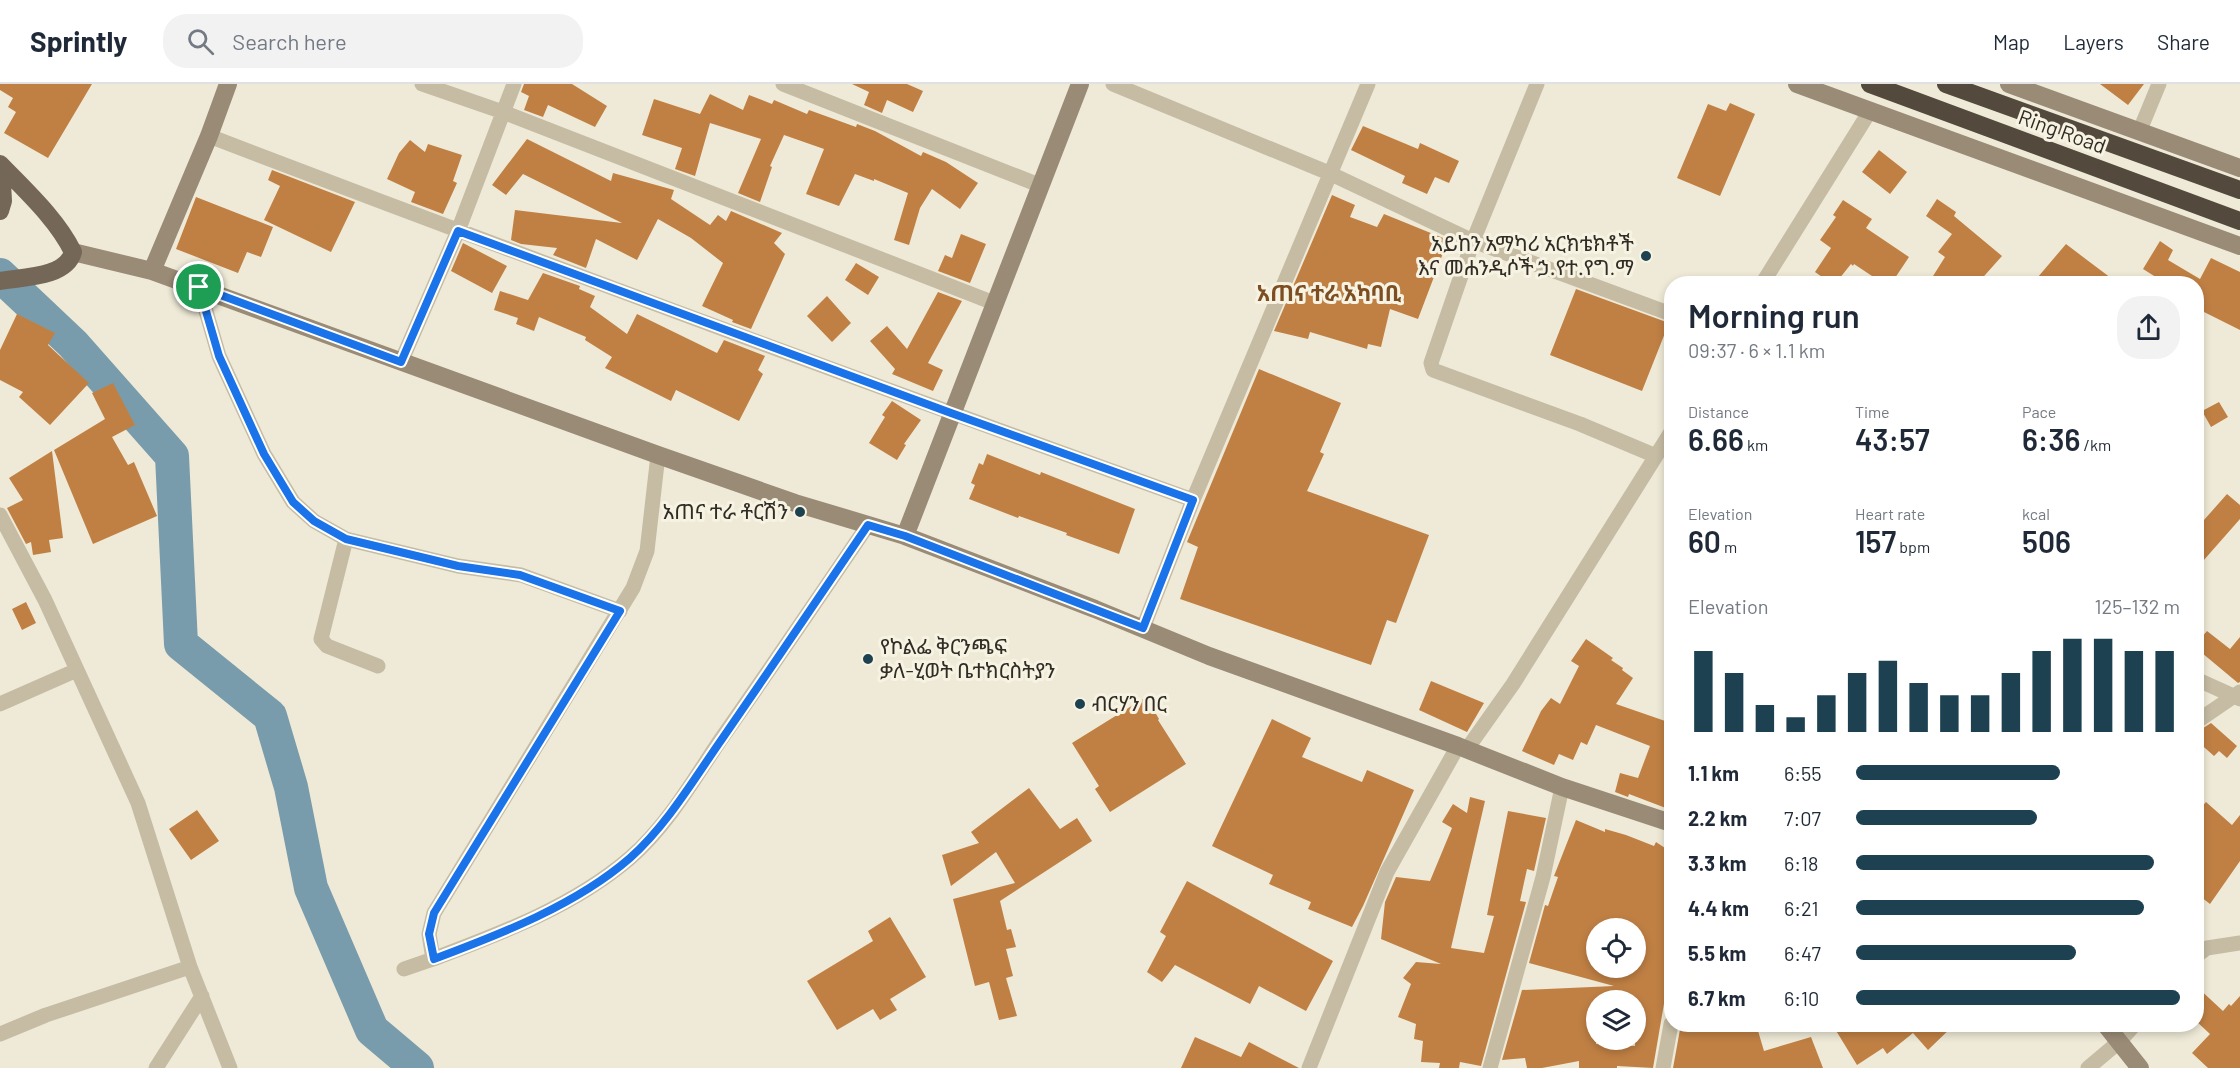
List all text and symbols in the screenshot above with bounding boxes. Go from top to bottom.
search box [163,14,583,68]
text: Sprintly [30,24,127,58]
icon: search [184,25,217,58]
text: Search here [232,28,347,54]
text: Map [1993,29,2030,54]
text: Layers [2063,29,2124,54]
text: Share [2157,29,2210,54]
street label: Ring Road [2015,103,2110,158]
place label: አይከን አማካሪ አርክቴክቶች እና መሐንዲሶች ኃ.የተ.የግ.ማ [1418,230,1635,279]
marker: አይከን አማካሪ አርክቴክቶች እና መሐንዲሶች ኃ.የተ.የግ.ማ [1639,249,1653,263]
pin [173,261,224,312]
icon: arrive [182,270,215,303]
district label: አጠና ተራ አካባቢ [1257,279,1402,305]
text: Morning run [1688,295,1860,335]
button: share [2117,296,2180,359]
text: 09:37 · 6 × 1.1 km [1688,338,1825,362]
text: Distance [1688,402,1749,421]
text: Time [1855,402,1890,421]
text: Pace [2022,402,2056,421]
text: 6.66 [1688,421,1744,457]
text: 43:57 [1855,421,1930,457]
text: 6:36 [2022,421,2080,457]
text: km [1744,435,1768,454]
text: /km [2080,435,2111,454]
place label: አጠና ተራ ቶርሽን [662,498,788,523]
text: Elevation [1688,504,1752,523]
text: Heart rate [1855,504,1925,523]
text: kcal [2022,504,2050,523]
marker: አጠና ተራ ቶርሽን [793,505,807,519]
text: 60 [1688,523,1721,559]
text: 157 [1855,523,1896,559]
text: 506 [2022,523,2071,559]
text: m [1721,537,1737,556]
text: bpm [1896,537,1930,556]
text: Elevation [1688,594,1769,618]
text: 125–132 m [2094,594,2180,618]
place label: የኮልፌ ቅርንጫፍ ቃለ-ሂወት ቤተክርስትያን [880,633,1055,682]
marker: የኮልፌ ቅርንጫፍ ቃለ-ሂወት ቤተክርስትያን [861,652,875,666]
place label: ብርሃን በር [1092,690,1167,715]
marker: ብርሃን በር [1073,697,1087,711]
text: 1.1 km [1688,761,1739,785]
text: 6:55 [1784,761,1822,785]
text: 2.2 km [1688,806,1747,830]
text: 7:07 [1784,806,1821,830]
text: 3.3 km [1688,851,1746,875]
text: 6:18 [1784,851,1819,875]
text: 4.4 km [1688,896,1749,920]
text: 6:21 [1784,896,1819,920]
map controls [1586,918,1646,1050]
button: locate [1586,918,1646,978]
text: 5.5 km [1688,941,1746,965]
text: 6:47 [1784,941,1821,965]
text: 6.7 km [1688,986,1745,1010]
text: 6:10 [1784,986,1819,1010]
button: layers [1586,990,1646,1050]

